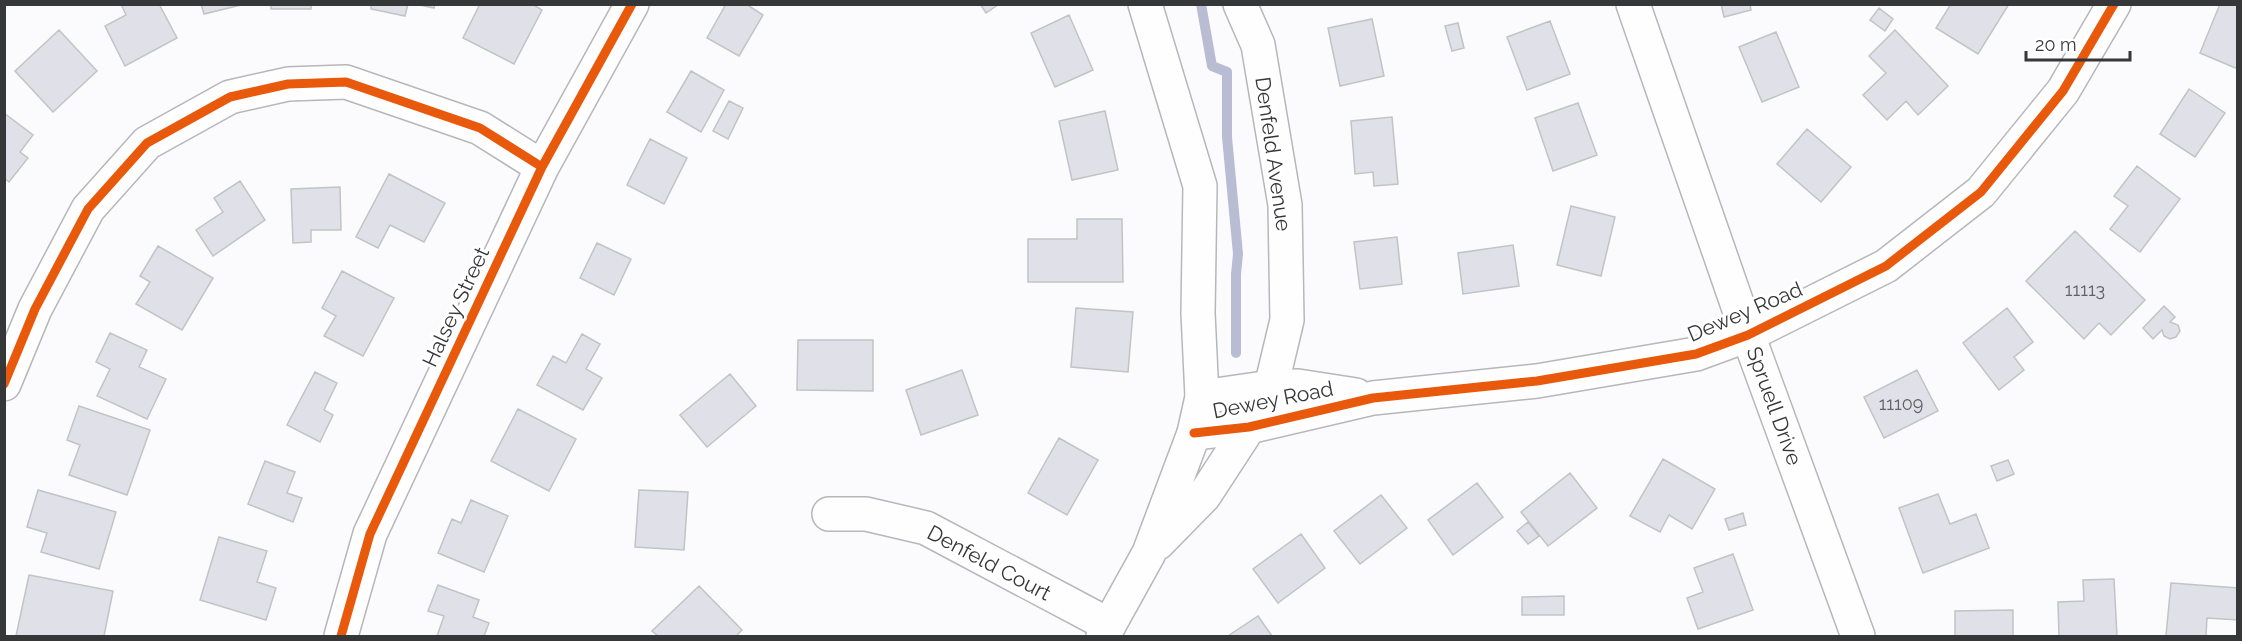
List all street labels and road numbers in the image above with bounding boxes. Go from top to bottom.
street label: Denfeld Avenue [1250,75,1297,233]
street label: Halsey Street [417,243,494,371]
street label: Dewey Road [1684,276,1806,347]
street label: Spruell Drive [1741,343,1807,468]
street label: Dewey Road [1210,376,1335,423]
street label: Denfeld Court [923,520,1055,606]

